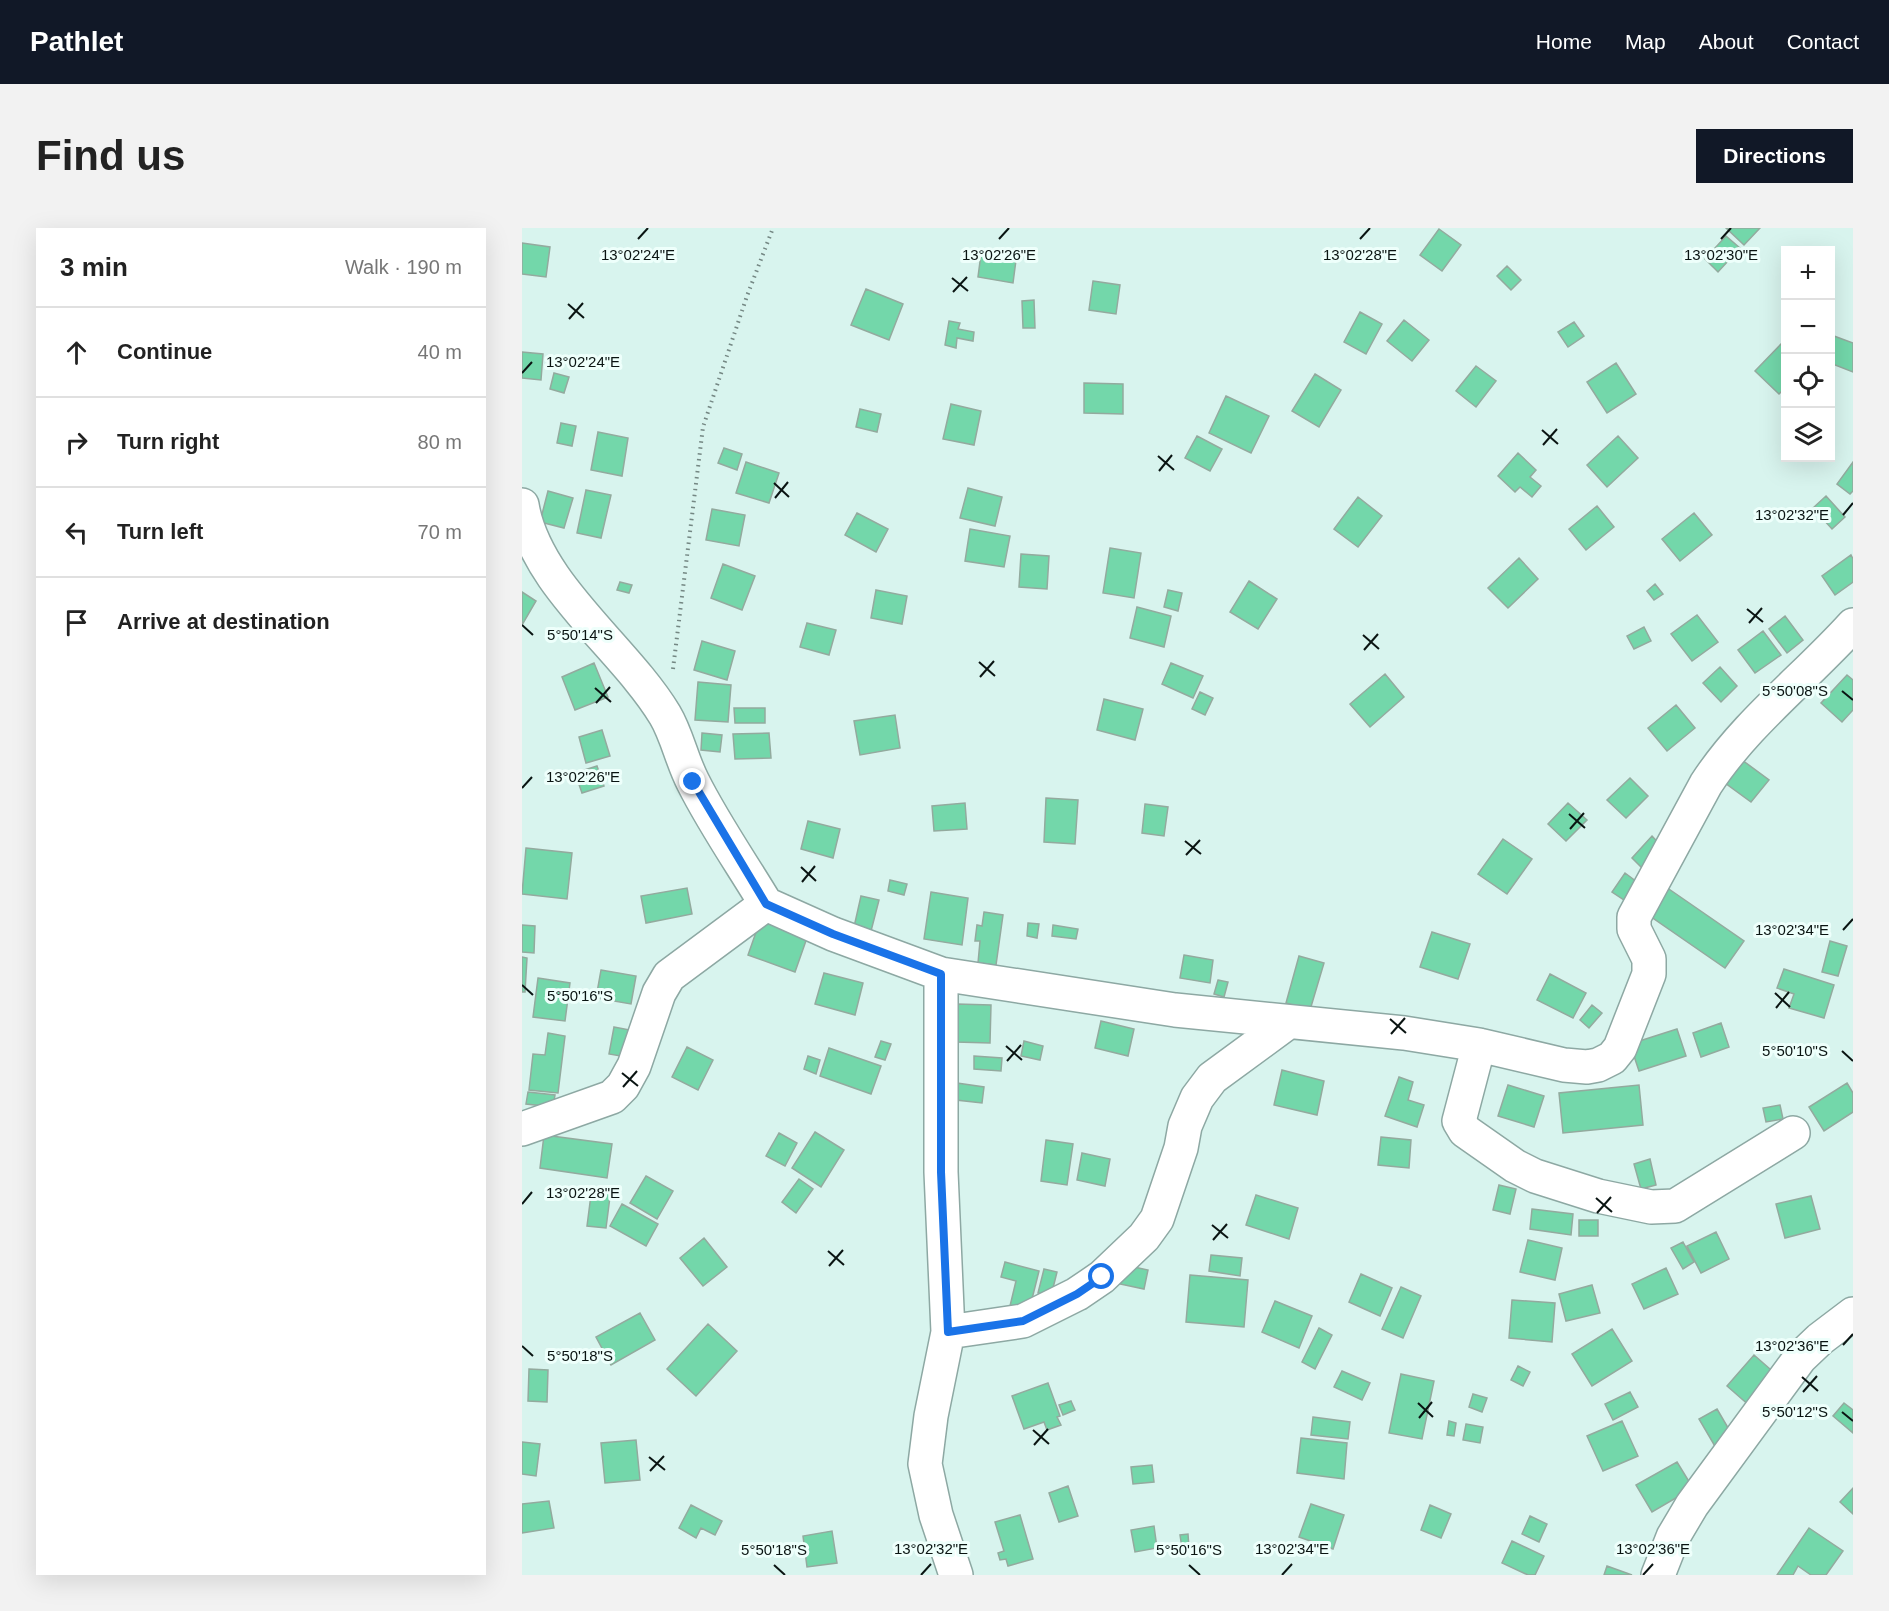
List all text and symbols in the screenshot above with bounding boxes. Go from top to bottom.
text: Pathlet [30,26,123,57]
text: Home [1536,30,1592,53]
text: Map [1625,30,1666,53]
text: About [1699,30,1754,53]
text: Contact [1787,30,1859,53]
button: Directions [1696,129,1853,183]
text: Find us [36,132,185,179]
text: 13°02'24"E [601,246,675,263]
text: 13°02'26"E [962,246,1036,263]
text: 13°02'28"E [1323,246,1397,263]
text: 13°02'30"E [1684,246,1758,263]
map controls [1781,246,1835,462]
button: + [1781,246,1835,300]
text: 3 min [60,252,128,282]
text: Walk · 190 m [345,256,462,278]
button: − [1781,300,1835,354]
icon: ahead [60,336,93,369]
text: Continue [117,339,212,364]
text: 40 m [418,341,462,363]
text: 13°02'24"E [546,353,620,370]
button: locate [1781,354,1835,408]
button: layers [1781,408,1835,462]
icon: right [60,426,93,459]
text: Turn right [117,429,219,454]
text: 80 m [418,431,462,453]
text: 13°02'32"E [1755,506,1829,523]
icon: left [60,516,93,549]
text: Turn left [117,519,203,544]
text: 70 m [418,521,462,543]
icon: arrive [60,606,93,639]
text: Arrive at destination [117,609,330,634]
text: 5°50'14"S [547,626,613,643]
text: 5°50'08"S [1762,682,1828,699]
text: 13°02'26"E [546,768,620,785]
route end [679,768,705,794]
text: 13°02'34"E [1755,921,1829,938]
text: 5°50'16"S [547,987,613,1004]
text: 5°50'10"S [1762,1042,1828,1059]
text: 13°02'28"E [546,1184,620,1201]
route start [1088,1263,1114,1289]
text: 13°02'36"E [1755,1337,1829,1354]
text: 5°50'18"S [547,1347,613,1364]
text: 5°50'12"S [1762,1403,1828,1420]
text: 13°02'32"E [894,1540,968,1557]
text: 13°02'34"E [1255,1540,1329,1557]
text: 13°02'36"E [1616,1540,1690,1557]
text: 5°50'18"S [741,1541,807,1558]
text: 5°50'16"S [1156,1541,1222,1558]

